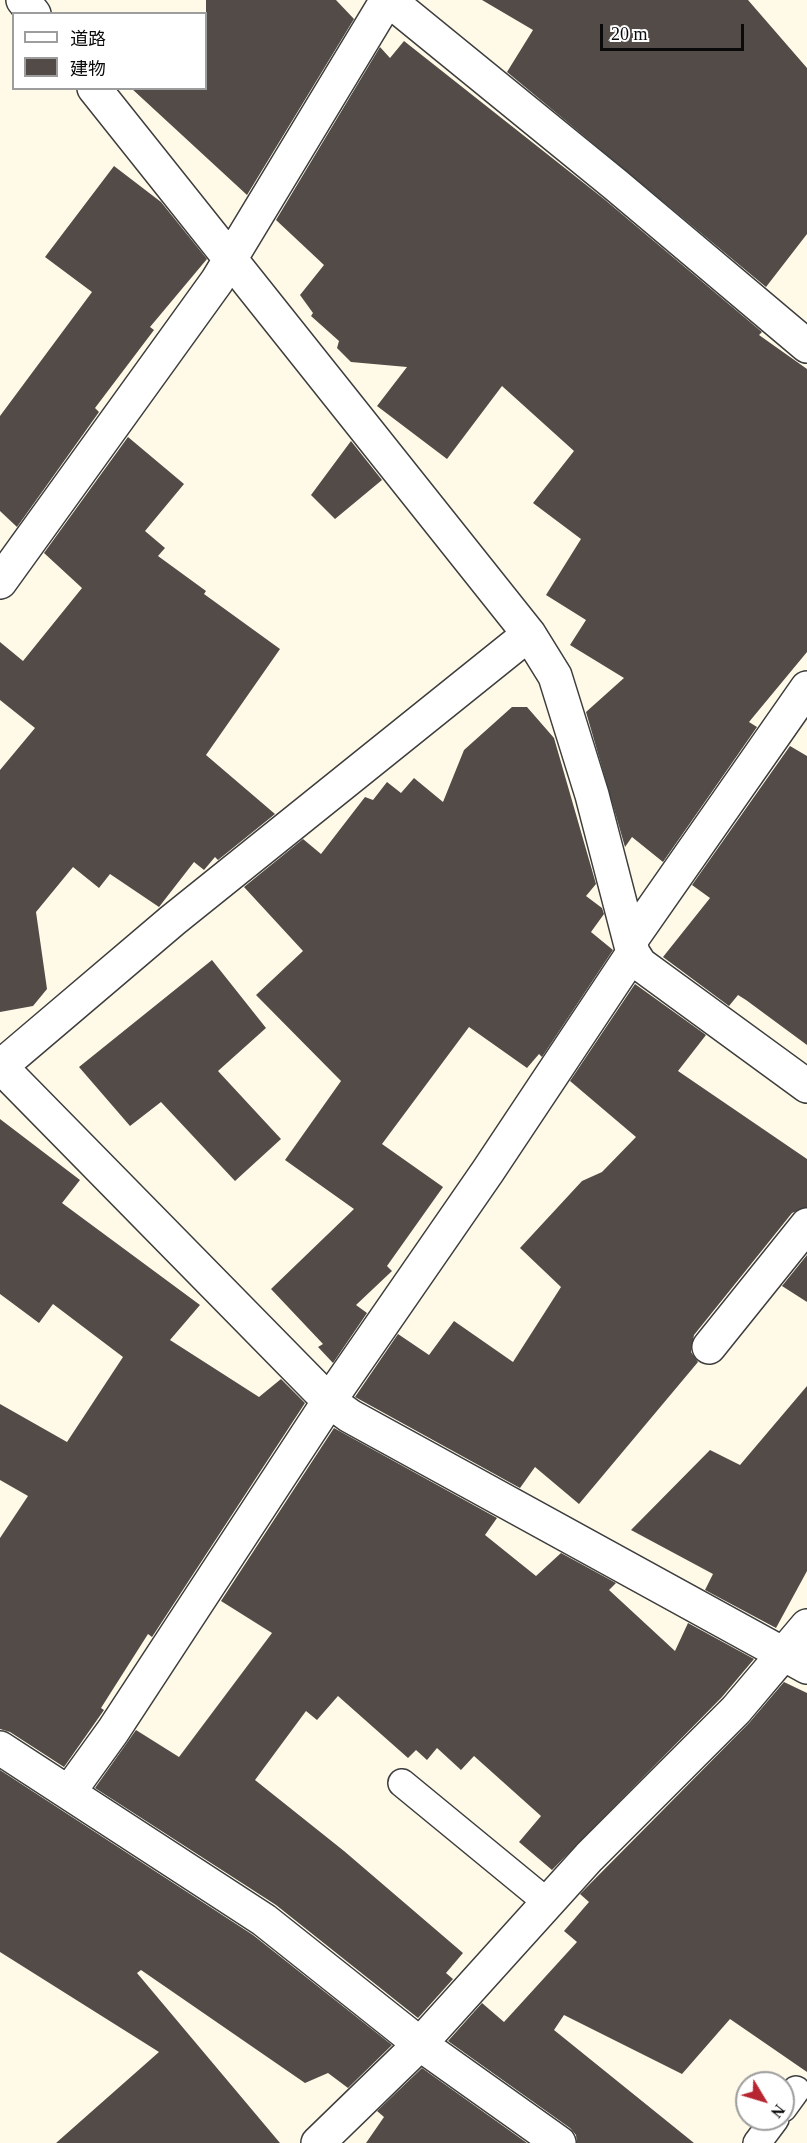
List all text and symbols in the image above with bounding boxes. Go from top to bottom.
legend [12,12,207,90]
scale bar [603,12,747,50]
text: 20 m [611,24,648,44]
text: 道路 [70,29,106,49]
text: 建物 [70,59,106,79]
north arrow [735,2071,795,2131]
text: N [768,2101,788,2121]

